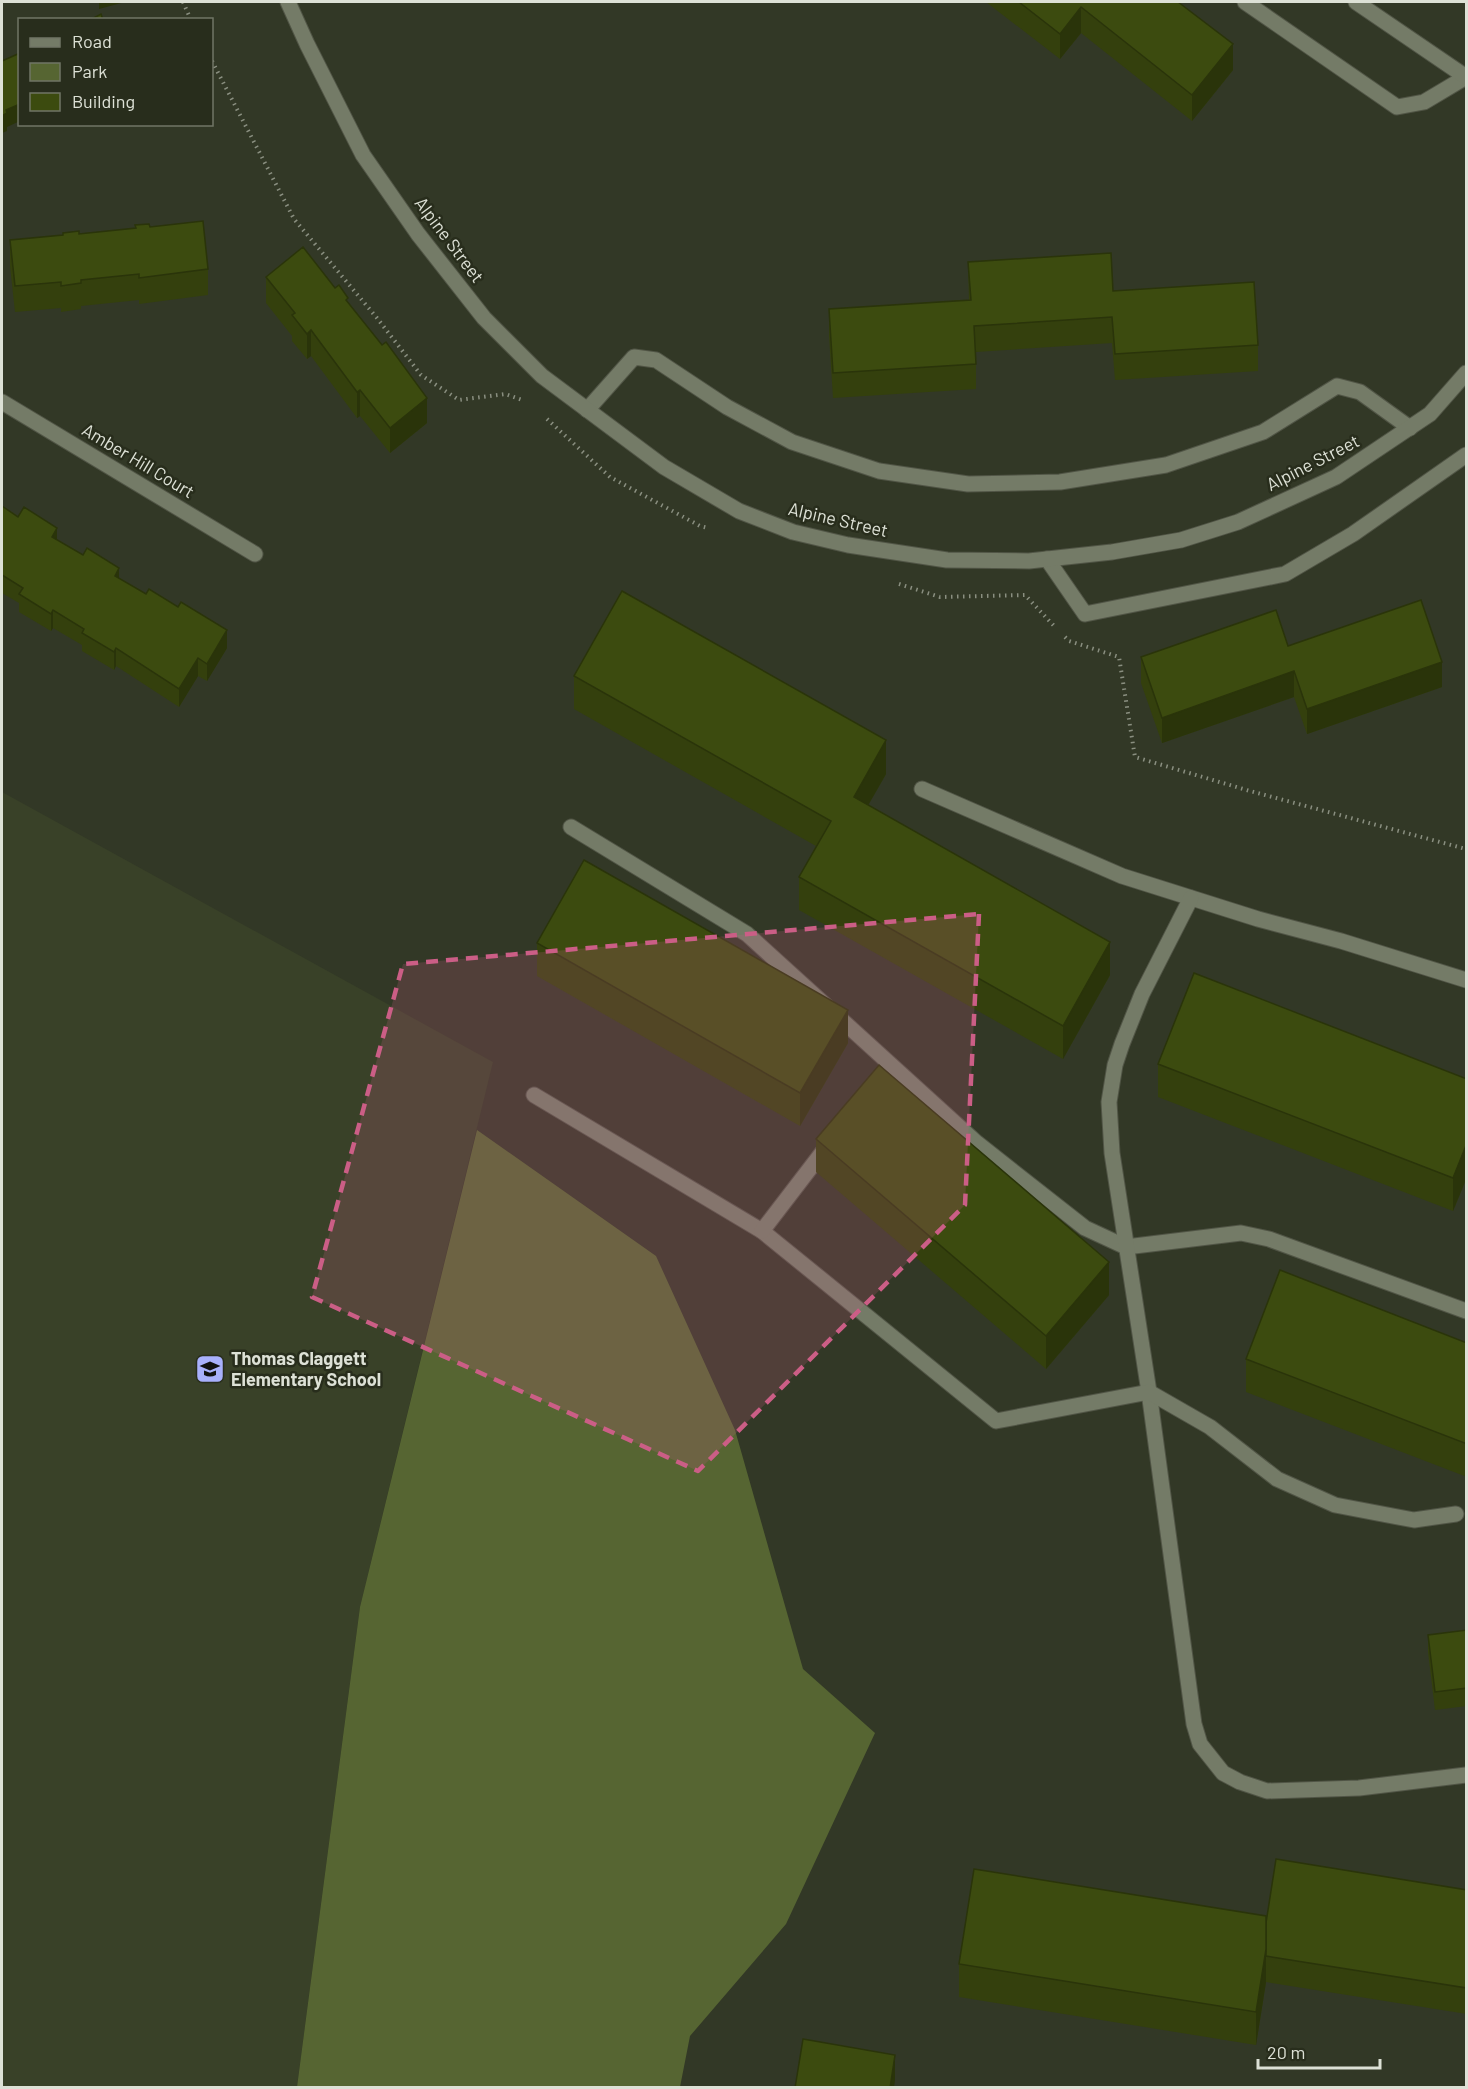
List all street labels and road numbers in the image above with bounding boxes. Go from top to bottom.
street label: Alpine Street [410,192,489,287]
street label: Amber Hill Court [78,418,199,502]
street label: Alpine Street [1262,429,1363,495]
street label: Alpine Street [786,497,890,541]

